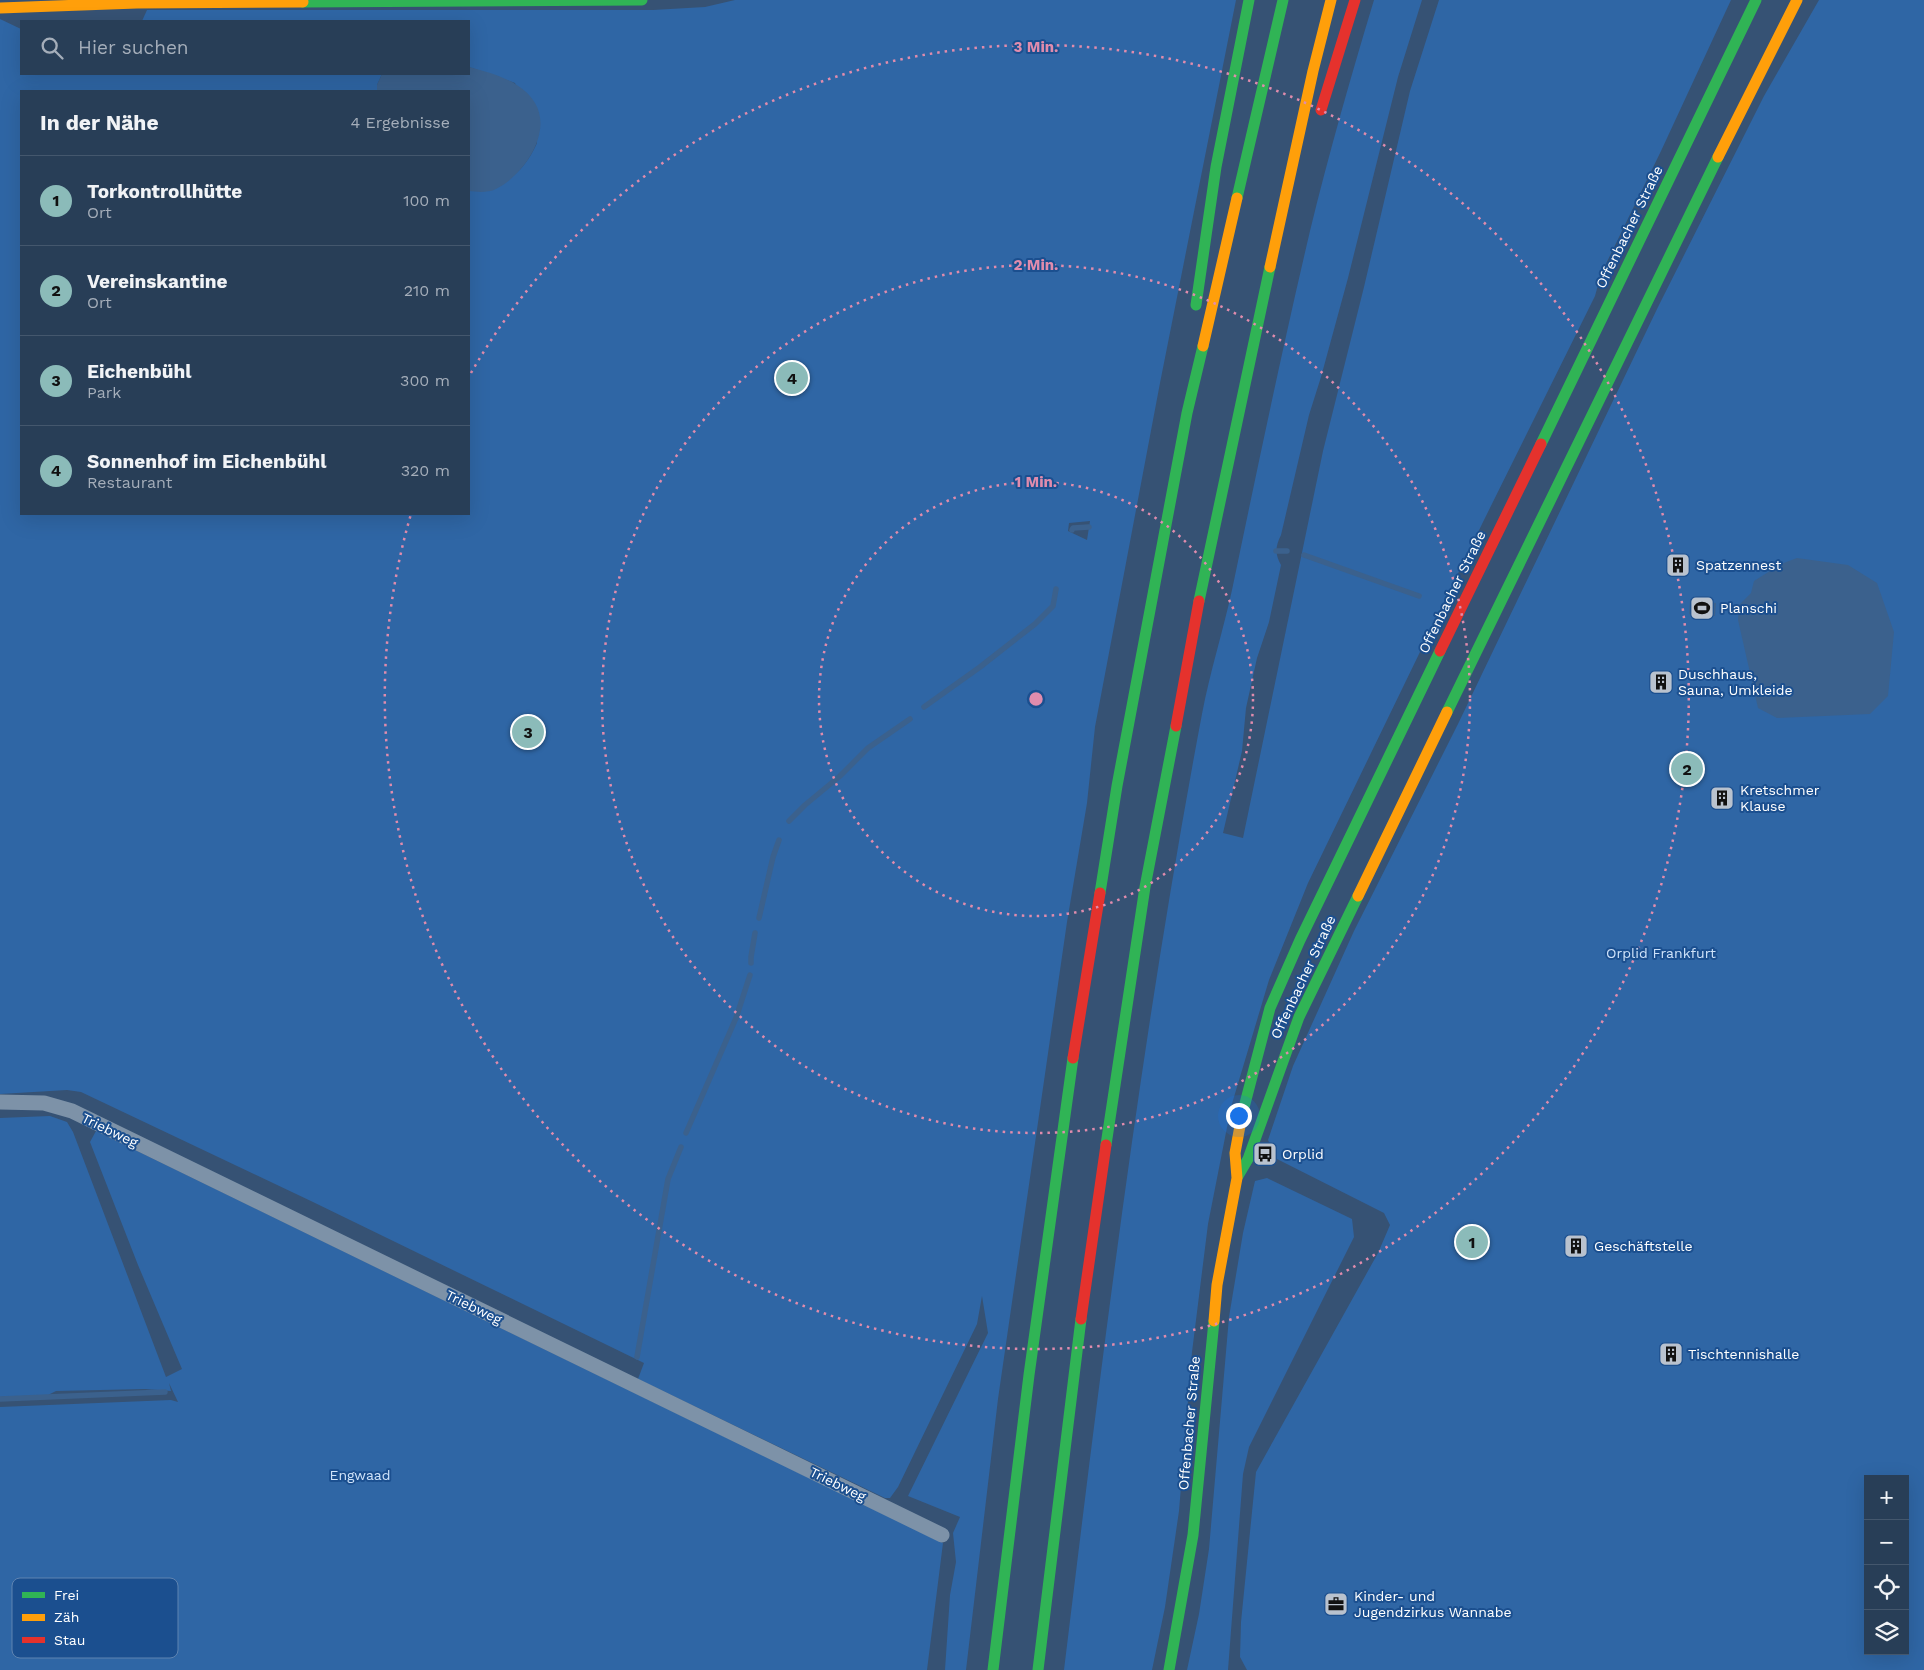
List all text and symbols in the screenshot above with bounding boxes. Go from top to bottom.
search box [20,20,470,75]
icon: search [38,34,66,62]
text: Hier suchen [78,36,189,59]
text: 3 Min. [1014,38,1058,56]
text: In der Nähe [40,110,159,135]
text: 4 Ergebnisse [350,113,450,132]
street label: Offenbacher Straße [1592,163,1666,291]
text: Torkontrollhütte [87,180,242,203]
text: 1 [53,191,59,210]
text: 100 m [403,191,450,210]
text: Ort [87,203,112,222]
text: 2 Min. [1014,256,1058,274]
text: Vereinskantine [87,270,227,293]
text: 2 [51,281,61,300]
text: 210 m [404,281,450,300]
text: Ort [87,293,112,312]
pin: 4 [776,359,808,397]
text: Eichenbühl [87,360,192,383]
text: 3 [51,371,61,390]
text: 300 m [400,371,450,390]
text: Park [87,383,121,402]
text: Sonnenhof im Eichenbühl [87,450,326,473]
text: 4 [51,461,61,480]
text: 320 m [401,461,450,480]
text: Restaurant [87,473,173,492]
text: 1 Min. [1015,473,1057,491]
street label: Offenbacher Straße [1415,528,1489,656]
building icon: Spatzennest [1665,552,1691,578]
place label: Spatzennest [1696,557,1781,573]
sports icon: Planschi [1689,595,1715,621]
place label: Planschi [1720,600,1777,616]
place label: Duschhaus, Sauna, Umkleide [1678,666,1793,698]
building icon: Duschhaus, Sauna, Umkleide [1648,669,1674,695]
centre of rings [1027,690,1045,708]
pin: 3 [512,713,544,751]
pin: 2 [1671,750,1703,788]
place label: Kretschmer Klause [1740,782,1820,814]
building icon: Kretschmer Klause [1709,785,1735,811]
street label: Offenbacher Straße [1267,913,1339,1041]
park label: Orplid Frankfurt [1606,945,1716,961]
your location [1226,1103,1252,1129]
street label: Triebweg [79,1110,141,1151]
bus stop icon: Orplid [1252,1141,1278,1167]
place label: Orplid [1282,1146,1324,1162]
pin: 1 [1456,1223,1488,1261]
building icon: Geschäftstelle [1563,1233,1589,1259]
place label: Geschäftstelle [1594,1238,1693,1254]
street label: Triebweg [443,1287,505,1328]
building icon: Tischtennishalle [1658,1341,1684,1367]
place label: Tischtennishalle [1688,1346,1799,1362]
street label: Offenbacher Straße [1175,1355,1203,1491]
street label: Triebweg [807,1464,869,1505]
park label: Engwaad [329,1467,391,1483]
map controls [1864,1475,1909,1655]
button: + [1864,1475,1909,1520]
button: − [1864,1520,1909,1565]
button: locate [1864,1565,1909,1610]
legend [12,1578,178,1658]
text: Frei [54,1587,79,1603]
place label: Kinder- und Jugendzirkus Wannabe [1354,1588,1512,1620]
office icon: Kinder- und Jugendzirkus Wannabe [1323,1591,1349,1617]
text: Zäh [54,1609,79,1625]
button: layers [1864,1610,1909,1655]
text: Stau [54,1632,85,1648]

